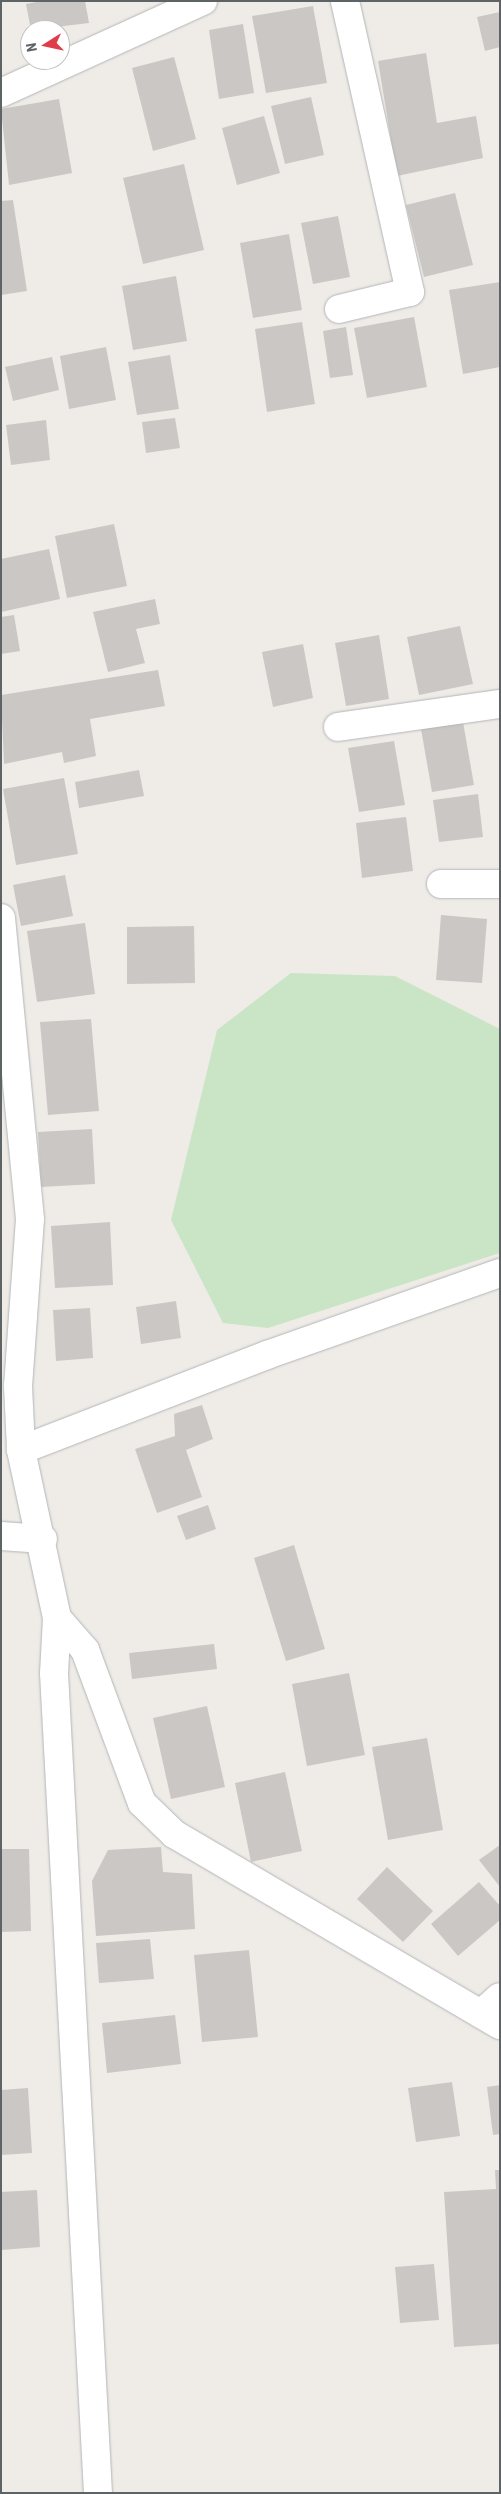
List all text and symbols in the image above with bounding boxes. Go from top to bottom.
north arrow [20,20,70,70]
text: N [23,42,40,53]

